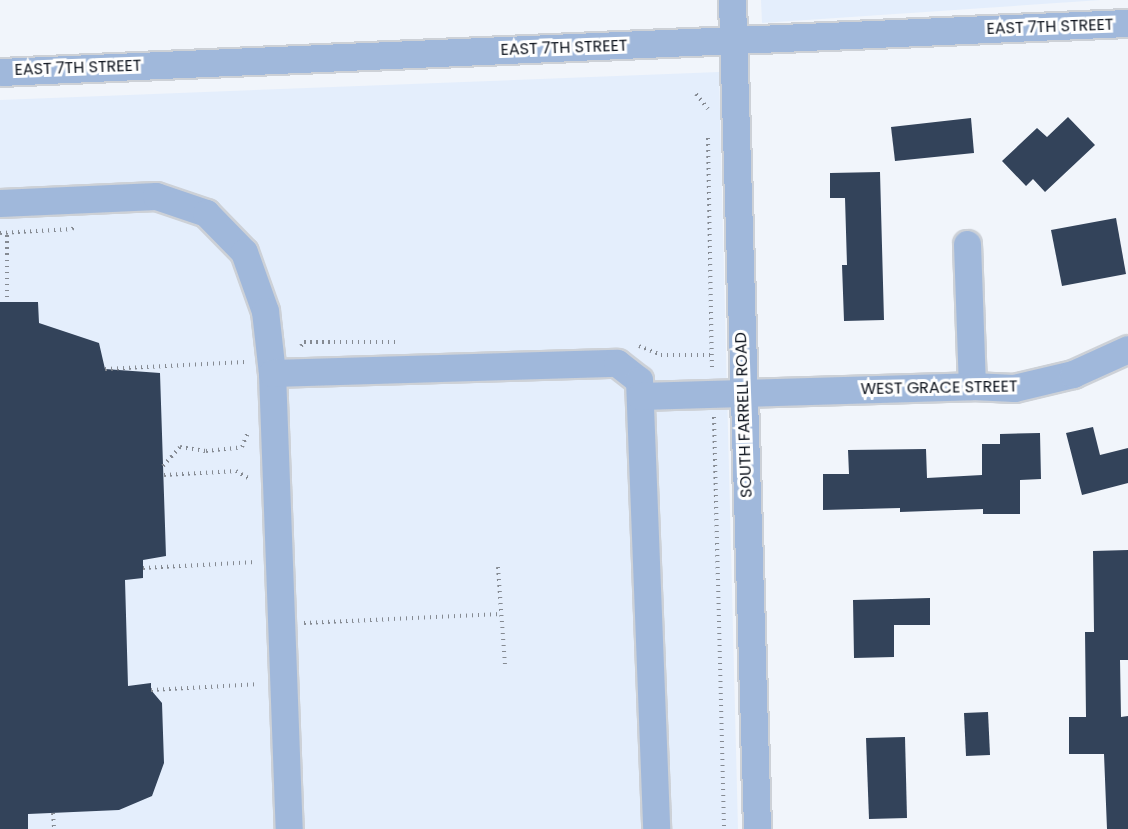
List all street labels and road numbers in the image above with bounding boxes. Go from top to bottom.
street label: EAST 7TH STREET [986,15,1114,39]
street label: EAST 7TH STREET [500,36,628,60]
street label: EAST 7TH STREET [14,56,142,80]
street label: SOUTH FARRELL ROAD [732,332,756,498]
street label: WEST GRACE STREET [860,377,1018,399]

